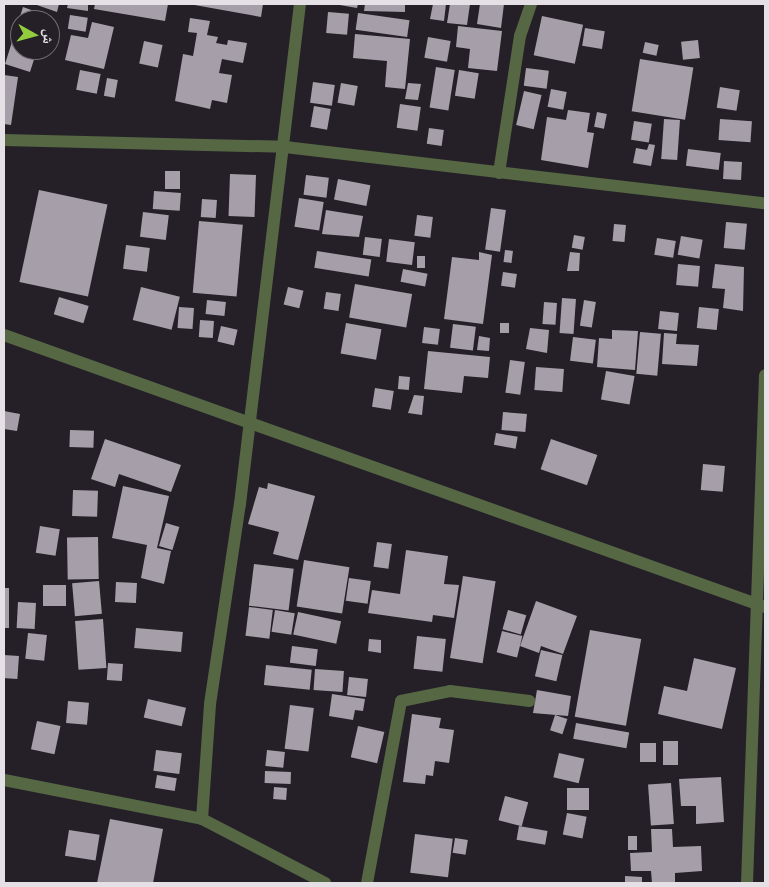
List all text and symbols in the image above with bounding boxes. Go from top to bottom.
north arrow [10,10,60,60]
text: ش [40,28,59,45]

